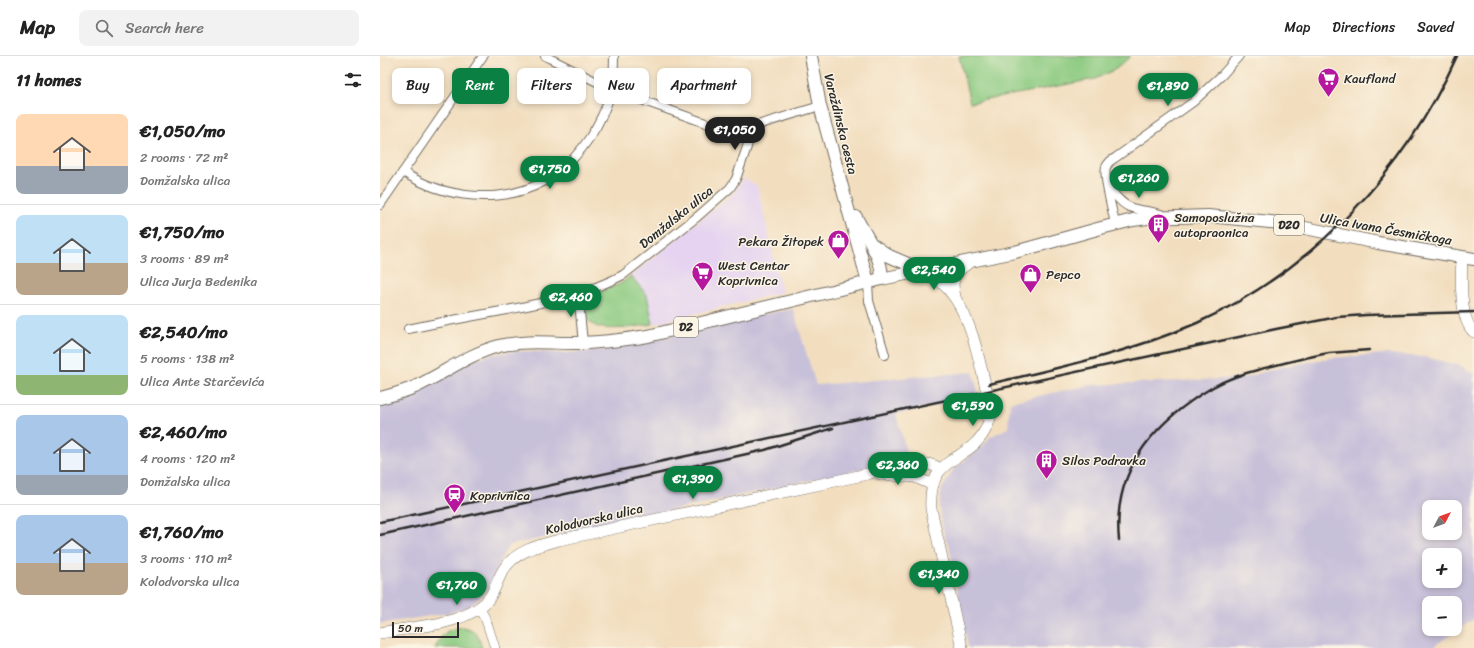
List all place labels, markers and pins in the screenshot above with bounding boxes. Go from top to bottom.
supermarket icon: Kaufland [1315,65,1341,98]
place label: Kaufland [1344,67,1396,90]
pin: €1,890 [1135,73,1201,107]
pin: €1,050 [702,117,768,151]
pin: €1,750 [517,156,583,190]
pin: €1,260 [1106,165,1172,199]
place label: Samoposlužna autopraonica [1174,206,1255,244]
building icon: Samoposlužna autopraonica [1145,211,1171,244]
shop icon: Pekara Žitopek [826,228,852,261]
place label: Pekara Žitopek [738,230,824,253]
place label: West Centar Koprivnica [718,254,790,292]
pin: €2,540 [901,257,967,291]
supermarket icon: West Centar Koprivnica [690,259,716,292]
shop icon: Pepco [1017,261,1043,294]
place label: Pepco [1046,263,1081,286]
pin: €2,460 [538,284,604,318]
pin: €1,590 [940,393,1006,427]
building icon: Silos Podravka [1034,447,1060,480]
place label: Silos Podravka [1062,449,1146,472]
pin: €2,360 [865,452,931,486]
pin: €1,390 [660,466,726,500]
station icon: Koprivnica [441,482,467,515]
place label: Koprivnica [470,484,530,507]
pin: €1,340 [906,561,972,595]
pin: €1,760 [424,572,490,606]

